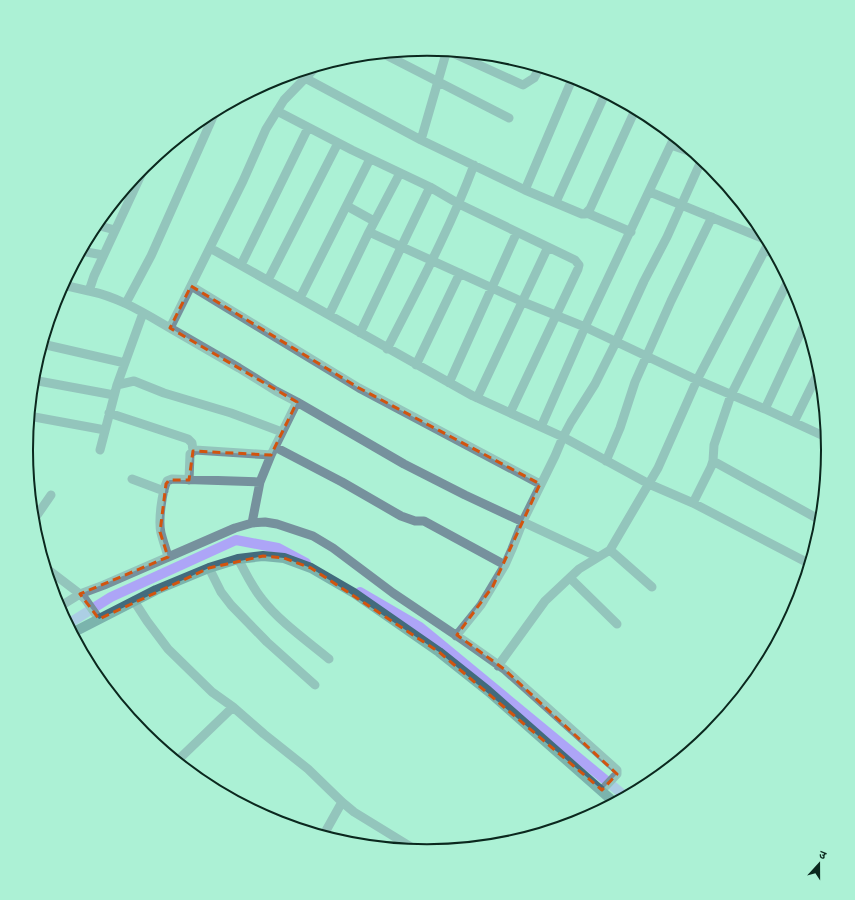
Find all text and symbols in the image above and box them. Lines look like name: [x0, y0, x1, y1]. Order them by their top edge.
north arrow: [799, 844, 839, 884]
text: उ: [817, 846, 829, 863]

